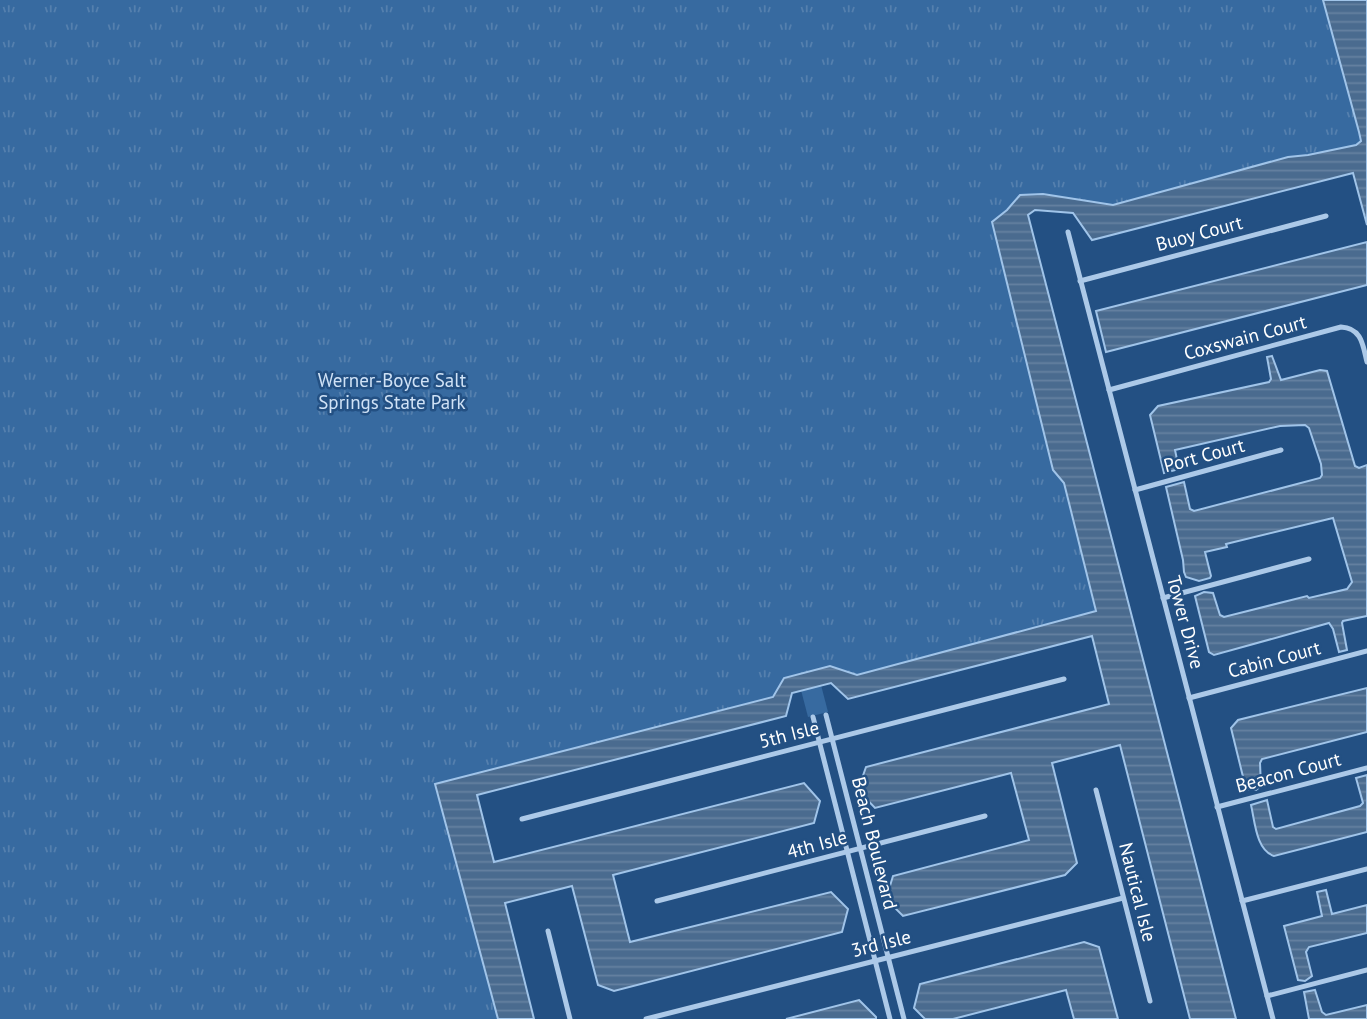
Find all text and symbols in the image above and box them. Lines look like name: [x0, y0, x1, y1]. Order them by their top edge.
street label: Buoy Court: [1153, 210, 1245, 256]
street label: Coxswain Court: [1181, 309, 1309, 365]
park label: Werner-Boyce Salt Springs State Park: [318, 368, 467, 414]
street label: Port Court: [1161, 433, 1248, 477]
street label: Tower Drive: [1162, 573, 1210, 671]
street label: Cabin Court: [1225, 635, 1323, 683]
street label: 5th Isle: [757, 715, 821, 753]
street label: Beacon Court: [1233, 746, 1344, 798]
street label: Beach Boulevard: [847, 774, 903, 912]
street label: 4th Isle: [784, 825, 850, 863]
street label: Nautical Isle: [1114, 840, 1162, 944]
street label: 3rd Isle: [849, 924, 913, 962]

